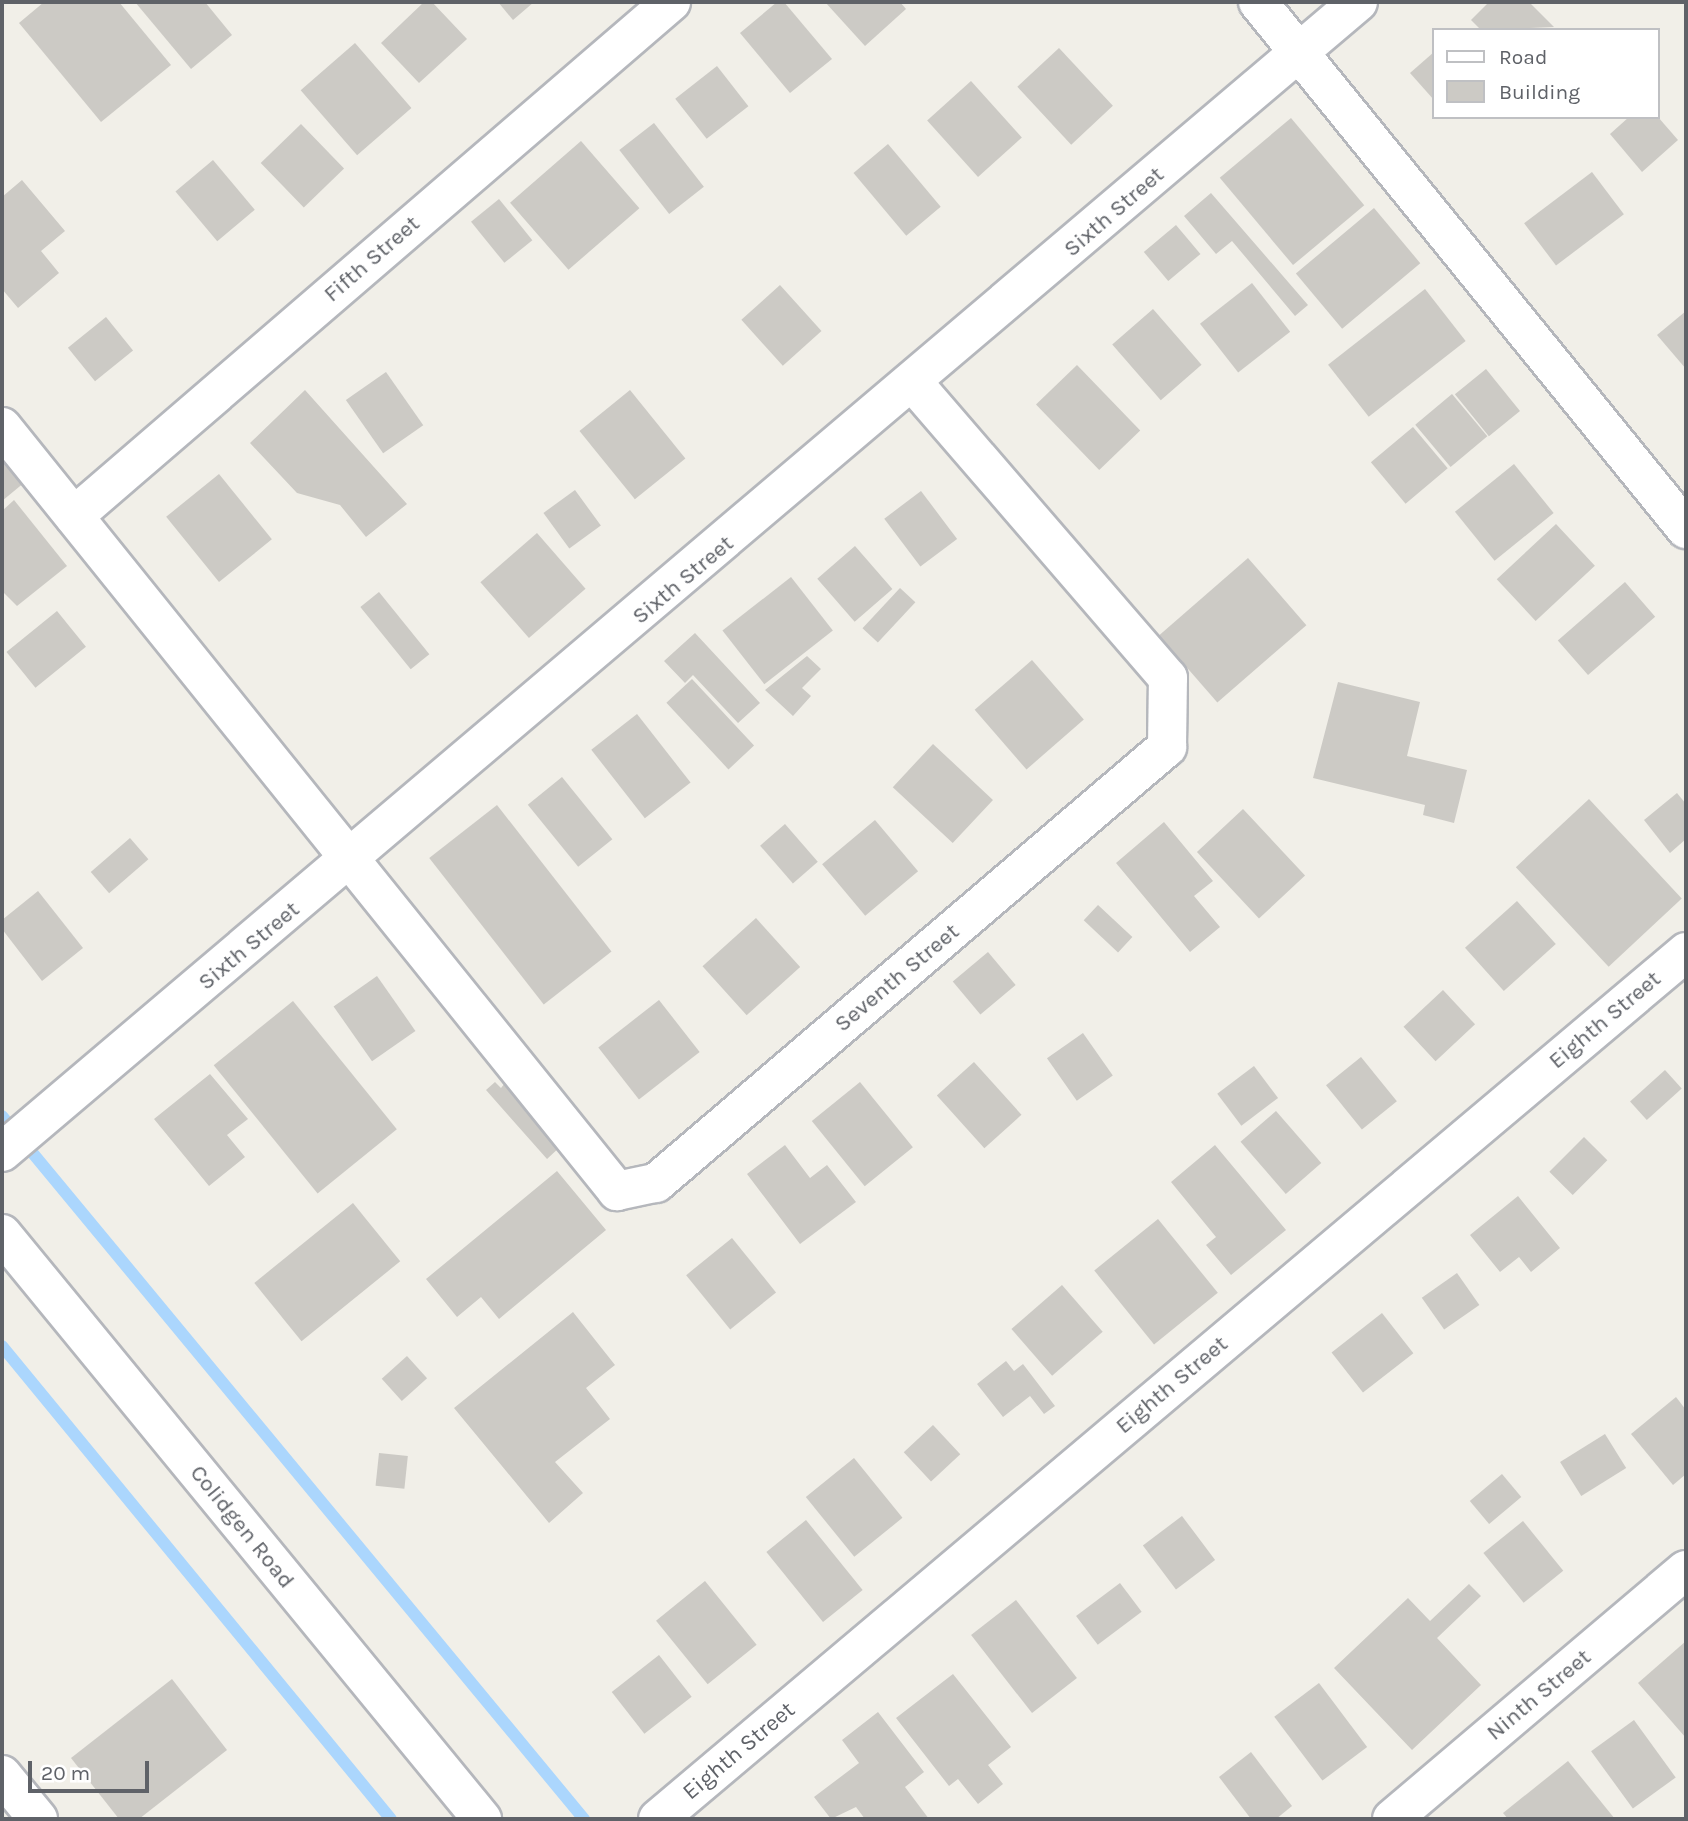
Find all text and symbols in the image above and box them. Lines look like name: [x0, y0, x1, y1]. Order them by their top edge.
legend: [1432, 28, 1660, 119]
text: Road: [1499, 45, 1547, 69]
text: Building: [1499, 80, 1580, 104]
street label: Sixth Street: [1058, 161, 1170, 263]
street label: Fifth Street: [318, 210, 426, 308]
street label: Sixth Street: [627, 530, 739, 630]
street label: Sixth Street: [193, 896, 305, 996]
street label: Seventh Street: [829, 918, 965, 1038]
street label: Eighth Street: [1543, 965, 1667, 1075]
street label: Eighth Street: [1110, 1330, 1234, 1440]
street label: Colidgen Road: [184, 1460, 300, 1594]
street label: Ninth Street: [1481, 1643, 1597, 1747]
street label: Eighth Street: [677, 1696, 801, 1806]
scale bar: [32, 1748, 152, 1792]
text: 20 m: [41, 1761, 90, 1785]

